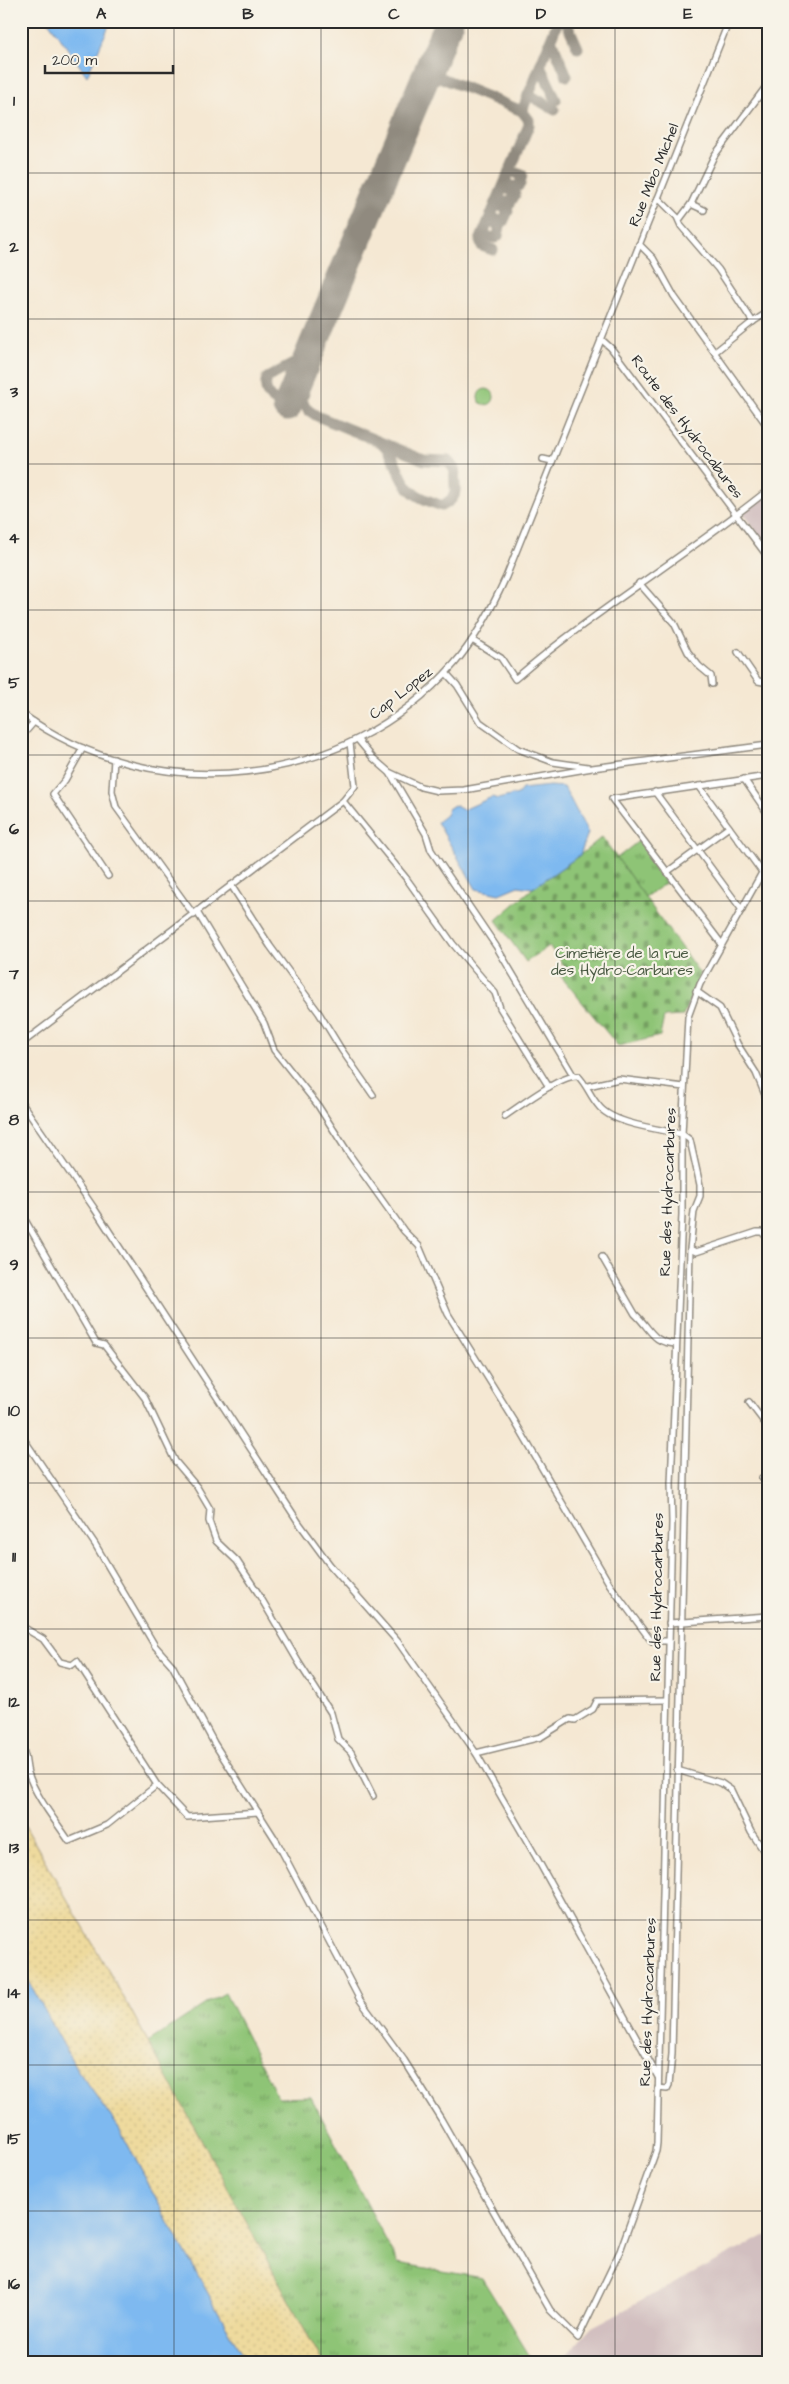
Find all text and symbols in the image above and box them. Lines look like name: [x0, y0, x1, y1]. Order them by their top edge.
text: A: [96, 3, 107, 25]
text: B: [242, 3, 254, 25]
text: C: [388, 3, 400, 25]
text: D: [536, 3, 547, 25]
text: E: [683, 3, 693, 25]
scale bar: [45, 42, 172, 74]
text: 200 m: [52, 50, 98, 71]
text: 1: [13, 90, 16, 112]
street label: Rue Mbo Michel: [624, 120, 684, 230]
text: 2: [8, 236, 19, 258]
street label: Route des Hydrocabures: [625, 351, 748, 504]
text: 3: [9, 381, 19, 403]
text: 4: [9, 527, 20, 549]
street label: Cap Lopez: [365, 661, 438, 724]
text: 5: [8, 672, 20, 694]
text: 6: [9, 818, 19, 840]
park label: Cimetière de la rue des Hydro-Carbures: [551, 943, 694, 982]
text: 7: [8, 963, 19, 985]
street label: Rue des Hydrocarbures: [655, 1107, 682, 1277]
text: 8: [9, 1109, 20, 1131]
text: 9: [9, 1254, 19, 1276]
text: 10: [8, 1400, 20, 1422]
street label: Rue des Hydrocarbures: [645, 1512, 670, 1682]
text: 11: [12, 1546, 17, 1568]
text: 12: [8, 1691, 20, 1713]
text: 13: [9, 1837, 20, 1859]
street label: Rue des Hydrocarbures: [635, 1917, 662, 2087]
text: 14: [8, 1982, 21, 2004]
text: 15: [7, 2128, 21, 2150]
text: 16: [8, 2273, 20, 2295]

